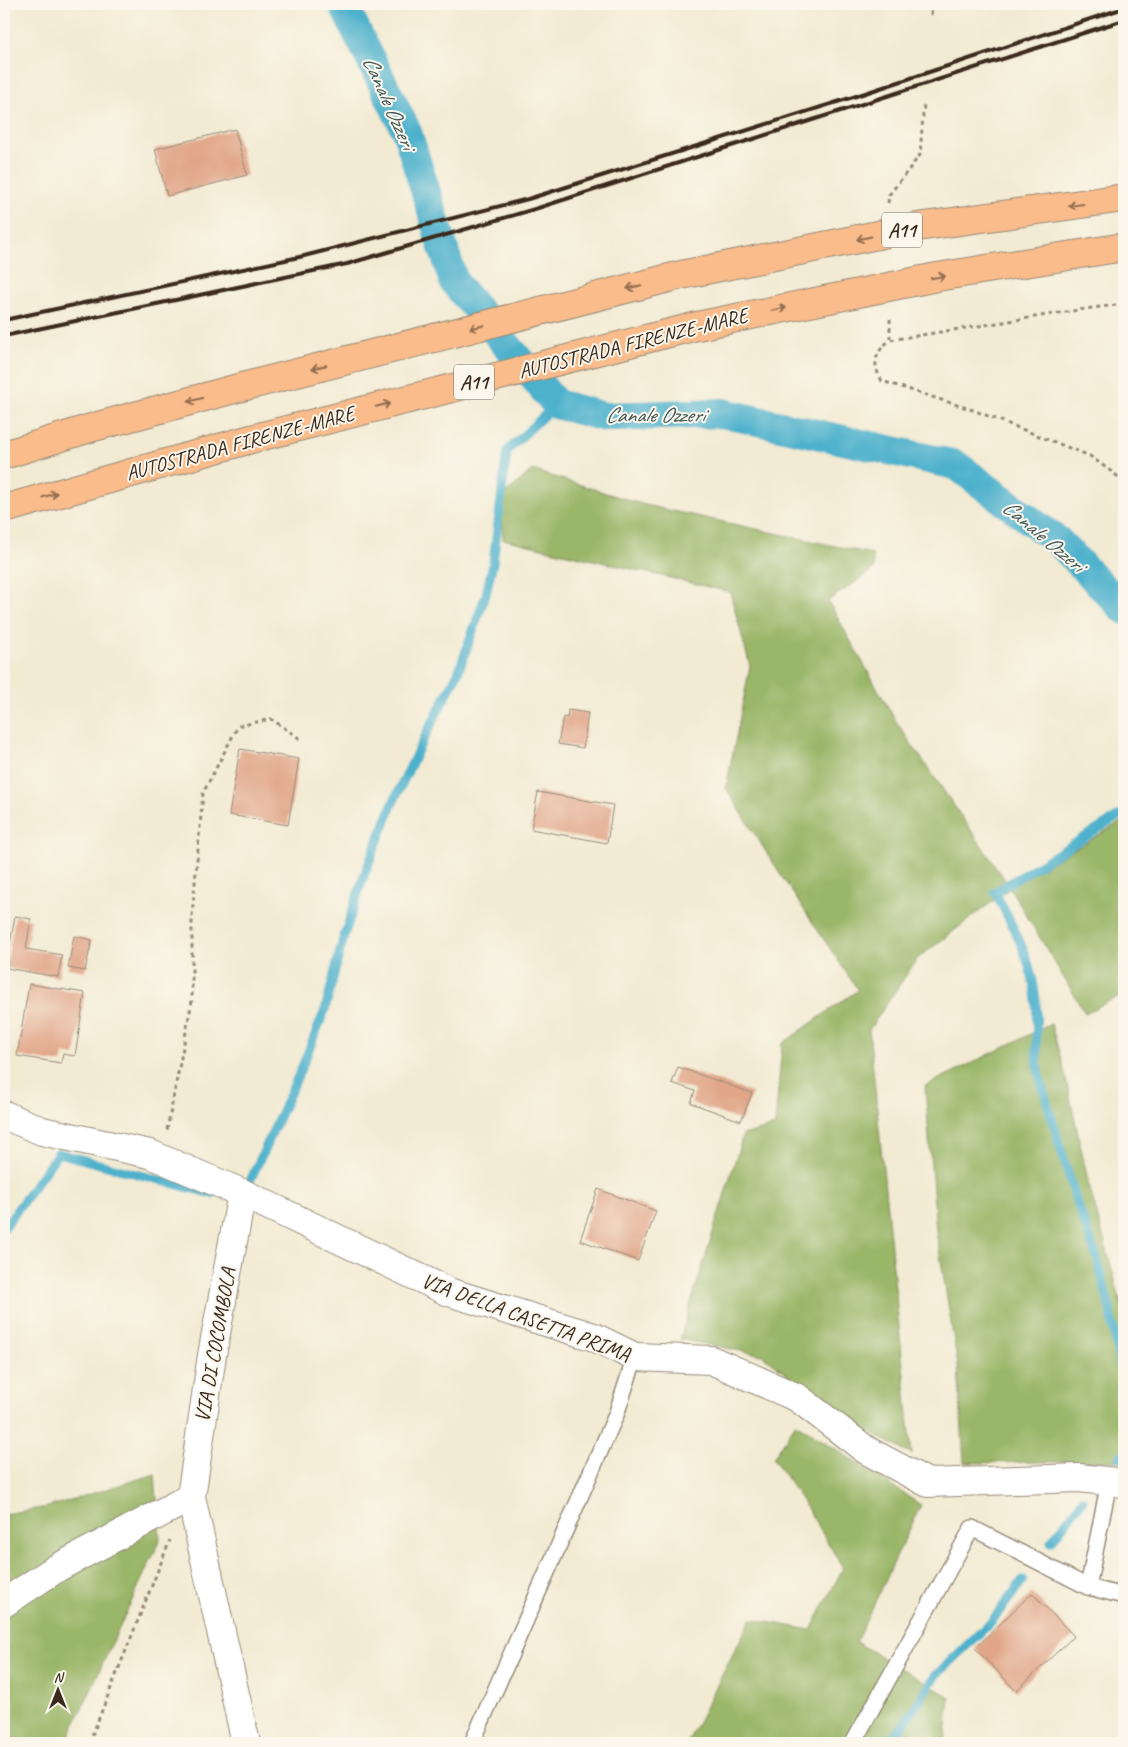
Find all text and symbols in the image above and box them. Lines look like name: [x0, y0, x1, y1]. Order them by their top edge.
water label: Canale Ozzeri: [356, 52, 424, 158]
one-way arrow: [1068, 200, 1084, 210]
road number: A11: [882, 212, 922, 248]
one-way arrow: [856, 234, 872, 243]
one-way arrow: [930, 271, 946, 281]
one-way arrow: [627, 283, 643, 292]
street label: AUTOSTRADA FIRENZE-MARE: [516, 301, 753, 384]
one-way arrow: [771, 304, 787, 313]
one-way arrow: [469, 323, 485, 332]
one-way arrow: [312, 363, 328, 373]
road number: A11: [454, 364, 494, 400]
one-way arrow: [188, 396, 204, 405]
street label: AUTOSTRADA FIRENZE-MARE: [123, 399, 360, 486]
one-way arrow: [374, 400, 390, 409]
water label: Canale Ozzeri: [606, 401, 709, 429]
one-way arrow: [42, 490, 58, 500]
water label: Canale Ozzeri: [996, 493, 1094, 581]
street label: VIA DI COCOMBOLA: [189, 1265, 242, 1424]
street label: VIA DELLA CASETTA PRIMA: [418, 1267, 634, 1367]
north arrow: [32, 1664, 82, 1714]
text: N: [54, 1669, 65, 1686]

